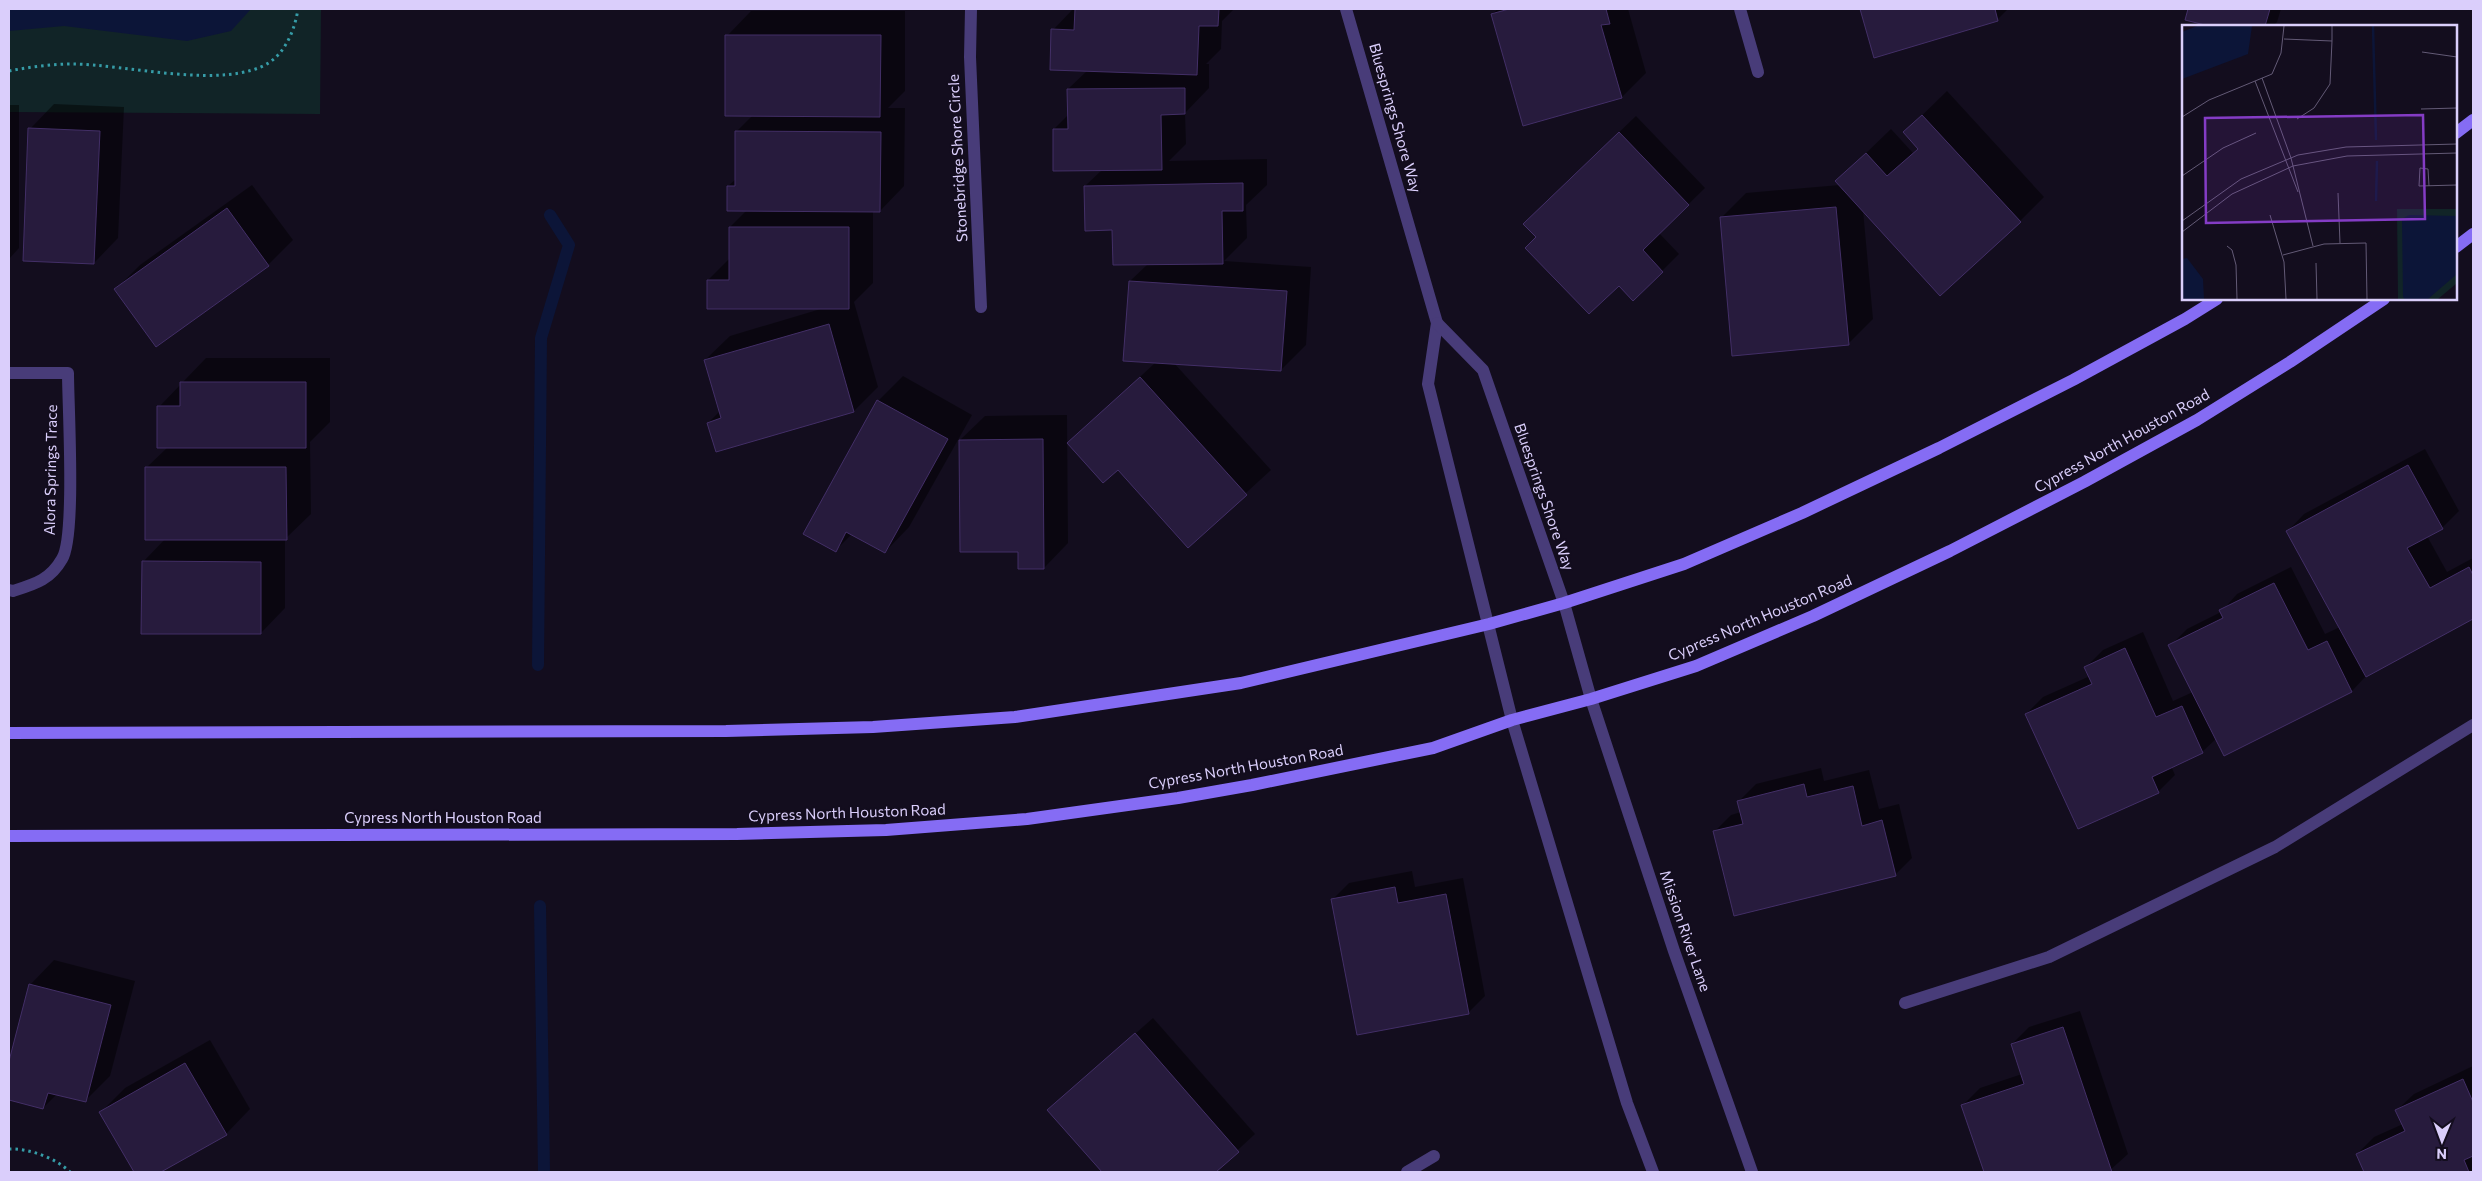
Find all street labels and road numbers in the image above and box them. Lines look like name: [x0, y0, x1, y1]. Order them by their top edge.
street label: Bluesprings Shore Way: [1366, 41, 1426, 195]
street label: Stonebridge Shore Circle: [944, 74, 970, 243]
street label: Cypress North Houston Road: [2031, 384, 2212, 496]
street label: Alora Springs Trace: [40, 404, 60, 536]
street label: Bluesprings Shore Way: [1511, 421, 1579, 573]
street label: Cypress North Houston Road: [1665, 570, 1854, 664]
street label: Cypress North Houston Road: [1147, 740, 1345, 792]
street label: Cypress North Houston Road: [748, 800, 946, 824]
street label: Cypress North Houston Road: [344, 808, 542, 826]
street label: Mission River Lane: [1657, 868, 1715, 994]

